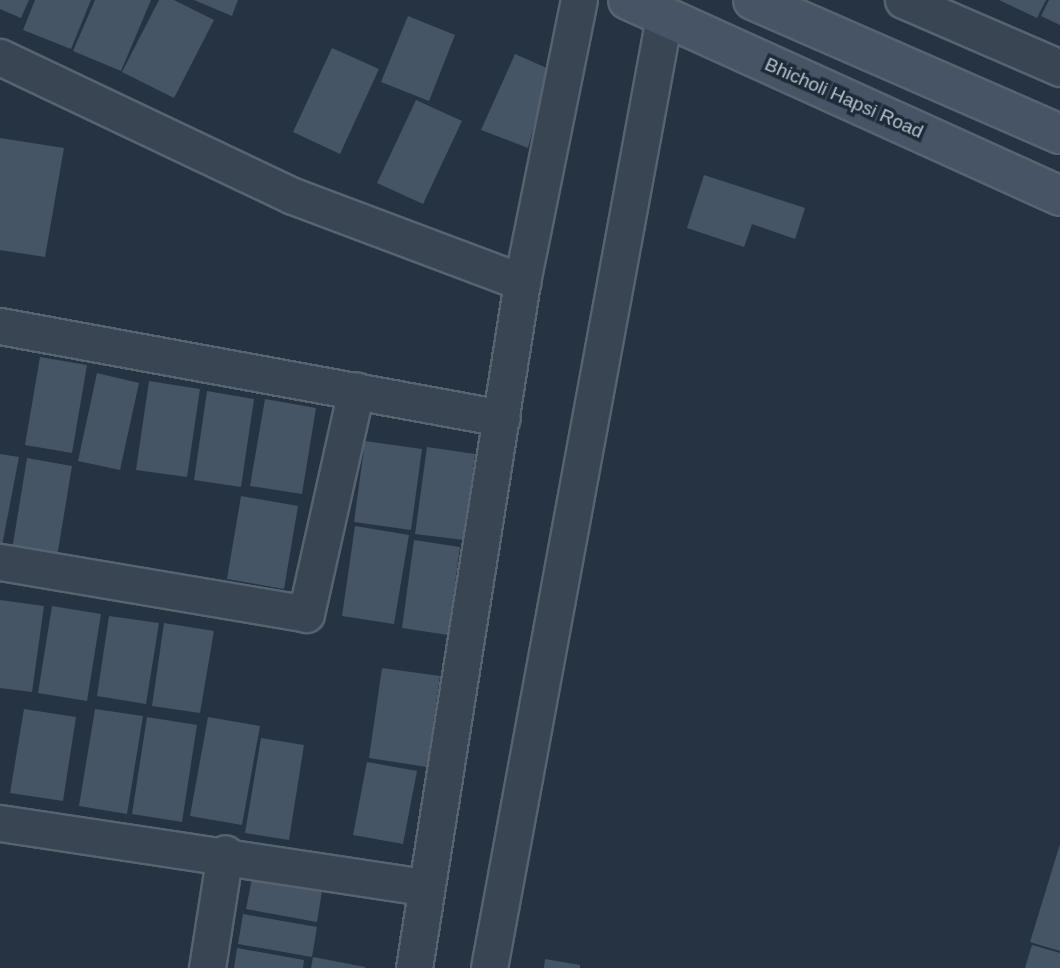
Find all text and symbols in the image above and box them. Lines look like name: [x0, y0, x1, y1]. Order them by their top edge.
street label: Bhicholi Hapsi Road: [761, 53, 927, 143]

